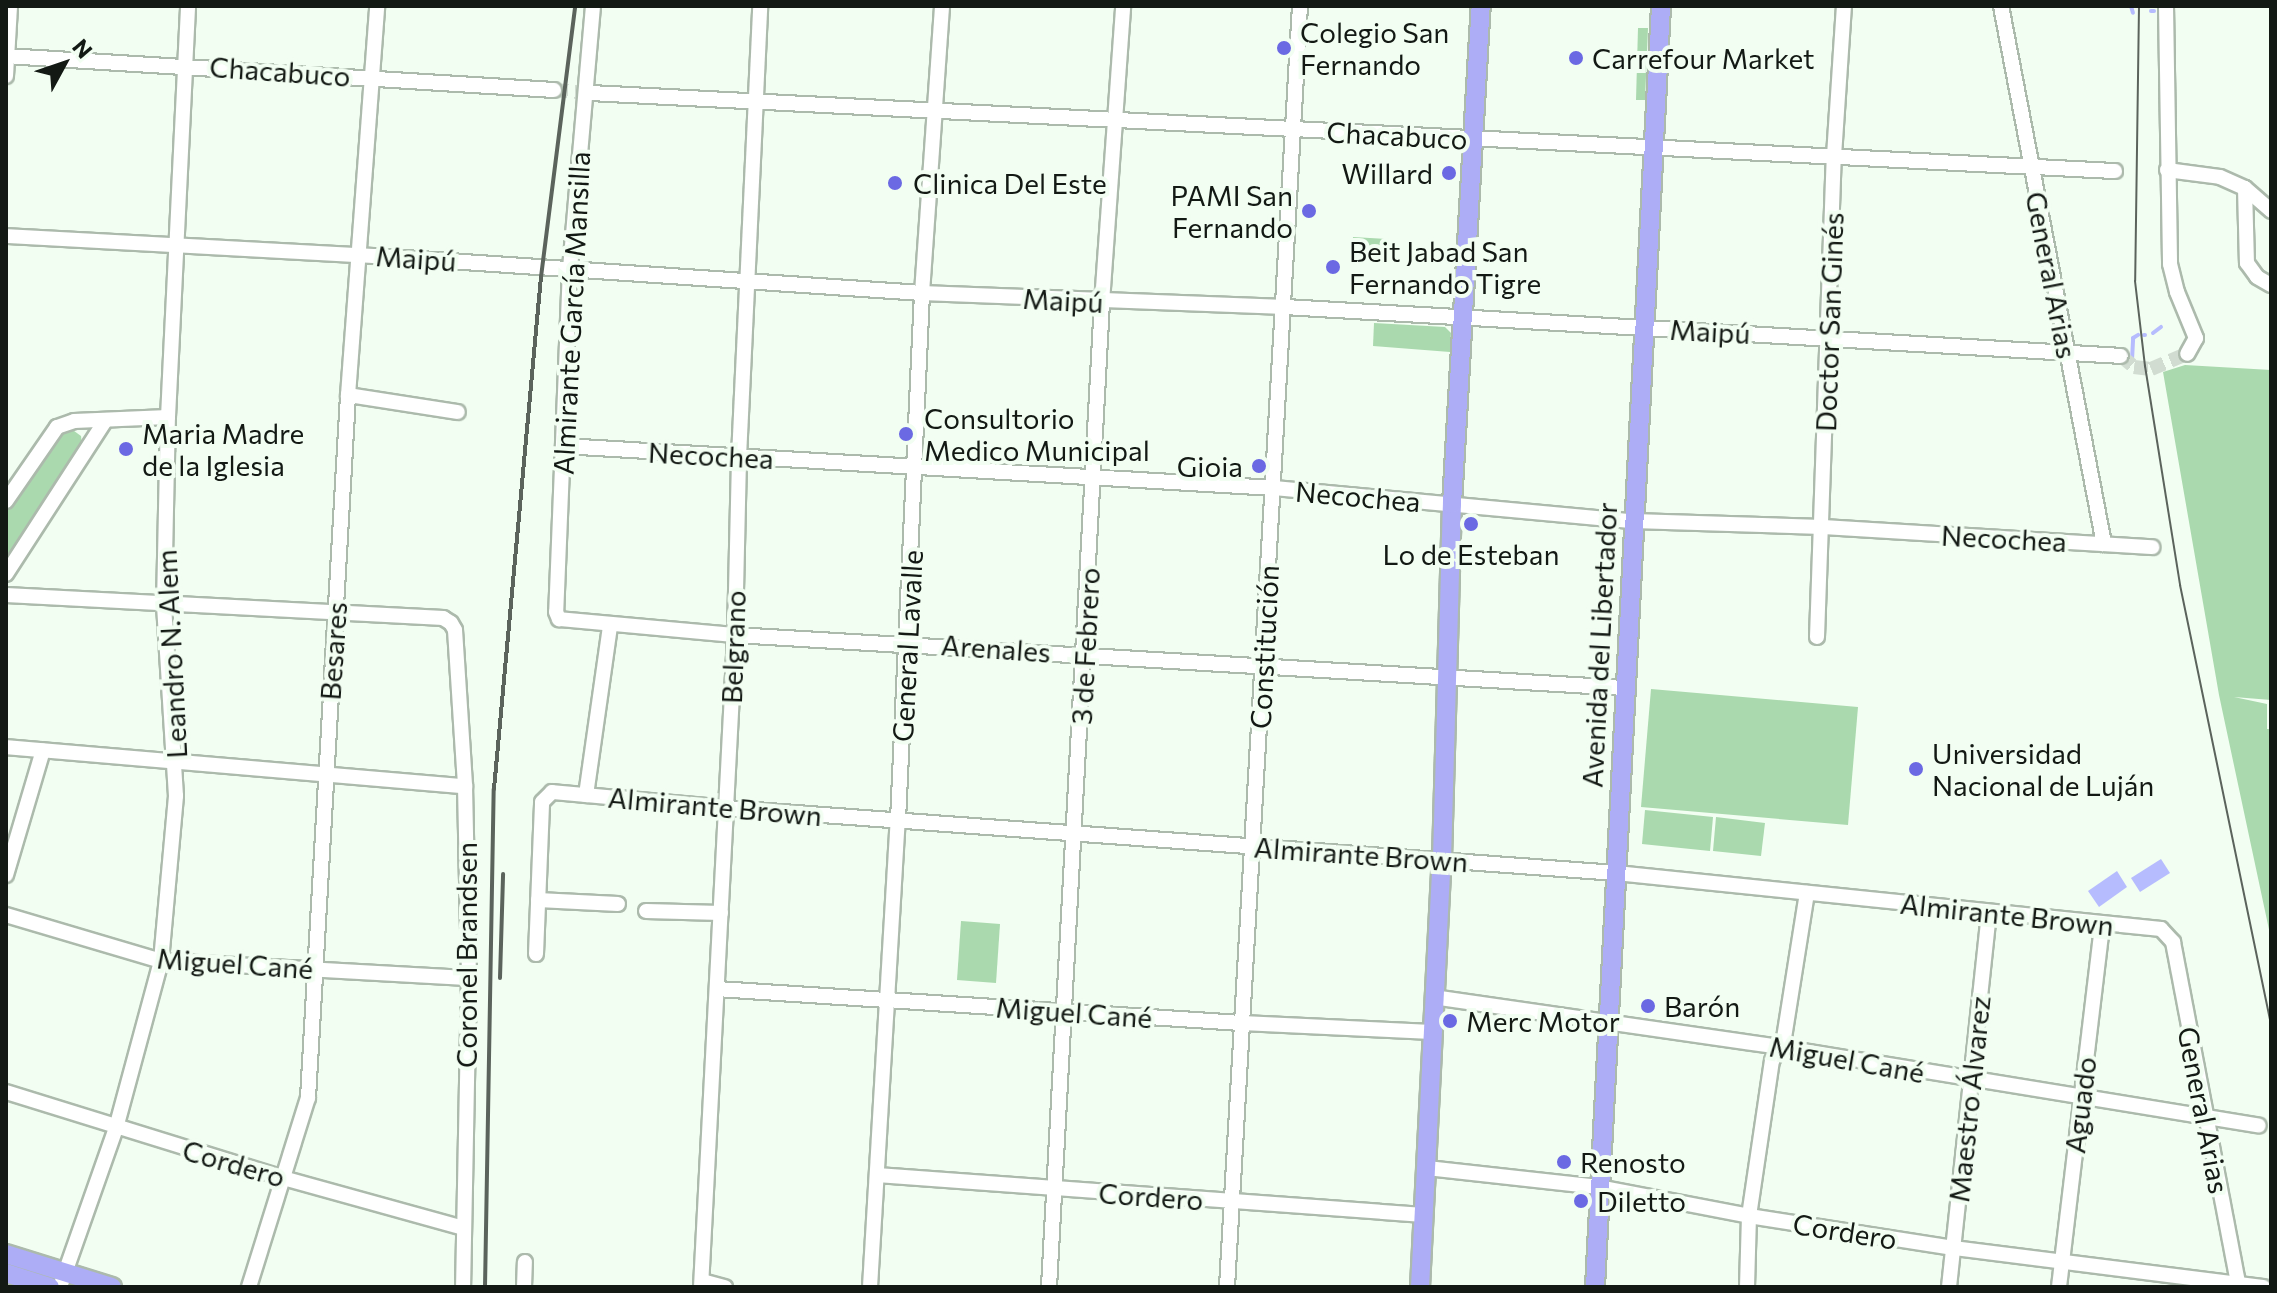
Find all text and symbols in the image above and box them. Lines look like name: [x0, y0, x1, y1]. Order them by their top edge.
place label: Colegio San Fernando: [1300, 15, 1449, 81]
north arrow: [24, 24, 104, 104]
text: N: [67, 33, 98, 63]
marker: Colegio San Fernando: [1275, 39, 1293, 57]
place label: Carrefour Market: [1592, 41, 1815, 75]
street label: Chacabuco: [208, 49, 352, 93]
marker: Carrefour Market: [1567, 49, 1585, 67]
street label: Chacabuco: [1326, 115, 1468, 155]
street label: Almirante García Mansilla: [546, 150, 596, 476]
place label: Willard: [1342, 156, 1433, 190]
marker: Willard: [1440, 164, 1458, 182]
place label: Clinica Del Este: [913, 166, 1107, 200]
marker: Clinica Del Este: [884, 172, 906, 194]
place label: PAMI San Fernando: [1170, 178, 1293, 244]
street label: General Arias: [2019, 189, 2085, 361]
marker: PAMI San Fernando: [1300, 202, 1318, 220]
street label: Doctor San Ginés: [1808, 212, 1850, 432]
place label: Beit Jabad San Fernando Tigre: [1349, 234, 1541, 300]
street label: Maipú: [375, 238, 457, 278]
marker: Beit Jabad San Fernando Tigre: [1324, 258, 1342, 276]
street label: Maipú: [1022, 281, 1104, 319]
street label: Maipú: [1669, 312, 1751, 350]
place label: Consultorio Medico Municipal: [924, 401, 1150, 467]
place label: Maria Madre de la Iglesia: [142, 416, 304, 482]
marker: Consultorio Medico Municipal: [895, 423, 917, 445]
street label: Necochea: [647, 435, 775, 475]
marker: Maria Madre de la Iglesia: [117, 440, 135, 458]
place label: Gioia: [1177, 449, 1243, 483]
marker: Gioia: [1250, 457, 1268, 475]
street label: Necochea: [1294, 474, 1422, 518]
street label: Avenida del Libertador: [1575, 501, 1623, 789]
marker: Lo de Esteban: [1462, 515, 1480, 533]
street label: Necochea: [1940, 518, 2068, 558]
place label: Lo de Esteban: [1383, 537, 1559, 571]
street label: Leandro N. Alem: [149, 549, 193, 759]
street label: General Lavalle: [885, 549, 929, 743]
street label: Constitución: [1243, 564, 1285, 730]
street label: 3 de Febrero: [1064, 567, 1106, 725]
street label: Belgrano: [714, 590, 752, 704]
street label: Besares: [313, 601, 353, 701]
street label: Arenales: [940, 627, 1052, 669]
place label: Universidad Nacional de Luján: [1932, 736, 2154, 802]
marker: Universidad Nacional de Luján: [1907, 760, 1925, 778]
street label: Almirante Brown: [607, 780, 823, 832]
street label: Almirante Brown: [1253, 830, 1469, 878]
street label: Coronel Brandsen: [449, 842, 483, 1068]
street label: Almirante Brown: [1899, 886, 2115, 942]
street label: Miguel Cané: [156, 941, 314, 985]
place label: Barón: [1664, 989, 1740, 1023]
street label: Miguel Cané: [995, 990, 1153, 1034]
street label: Maestro Álvarez: [1941, 994, 1997, 1204]
marker: Barón: [1639, 997, 1657, 1015]
place label: Merc Motor: [1466, 1004, 1620, 1038]
marker: Merc Motor: [1441, 1012, 1459, 1030]
street label: General Arias: [2171, 1024, 2237, 1196]
street label: Miguel Cané: [1767, 1029, 1927, 1089]
street label: Aguado: [2057, 1055, 2103, 1155]
street label: Cordero: [179, 1132, 289, 1194]
place label: Renosto: [1580, 1145, 1686, 1179]
marker: Renosto: [1555, 1153, 1573, 1171]
street label: Cordero: [1097, 1176, 1205, 1216]
place label: Diletto: [1597, 1184, 1686, 1218]
marker: Diletto: [1572, 1192, 1590, 1210]
street label: Cordero: [1791, 1206, 1899, 1256]

